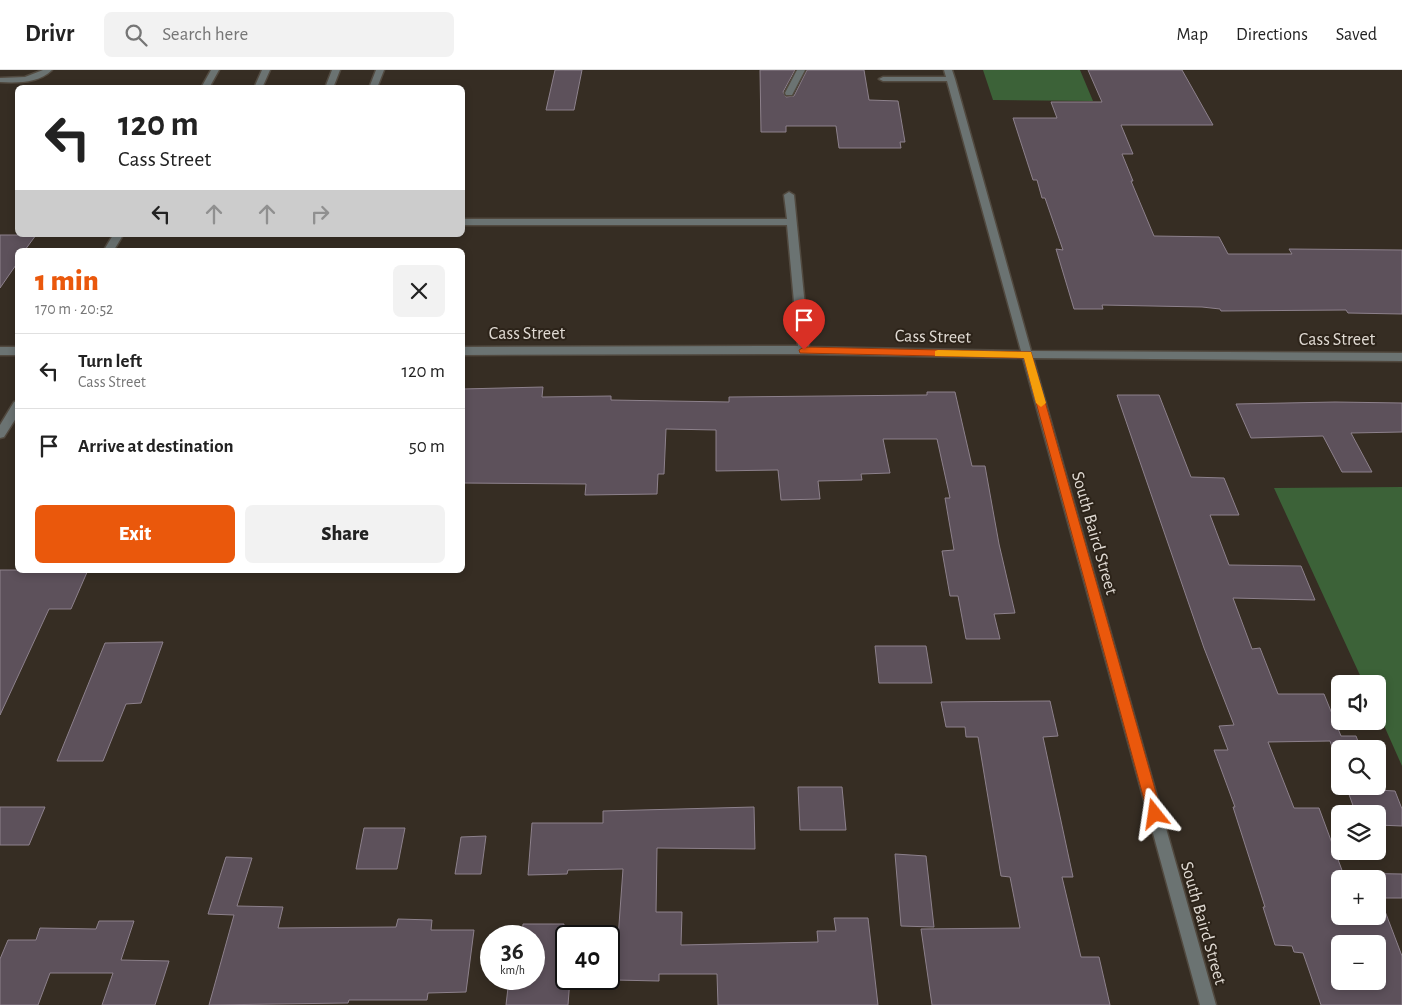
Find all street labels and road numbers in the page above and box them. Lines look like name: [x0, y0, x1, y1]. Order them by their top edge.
street label: Cass Street: [489, 325, 565, 343]
street label: Cass Street: [895, 327, 972, 347]
street label: Cass Street: [1299, 331, 1375, 349]
street label: South Baird Street: [1068, 470, 1120, 597]
street label: South Baird Street: [1177, 860, 1229, 987]

